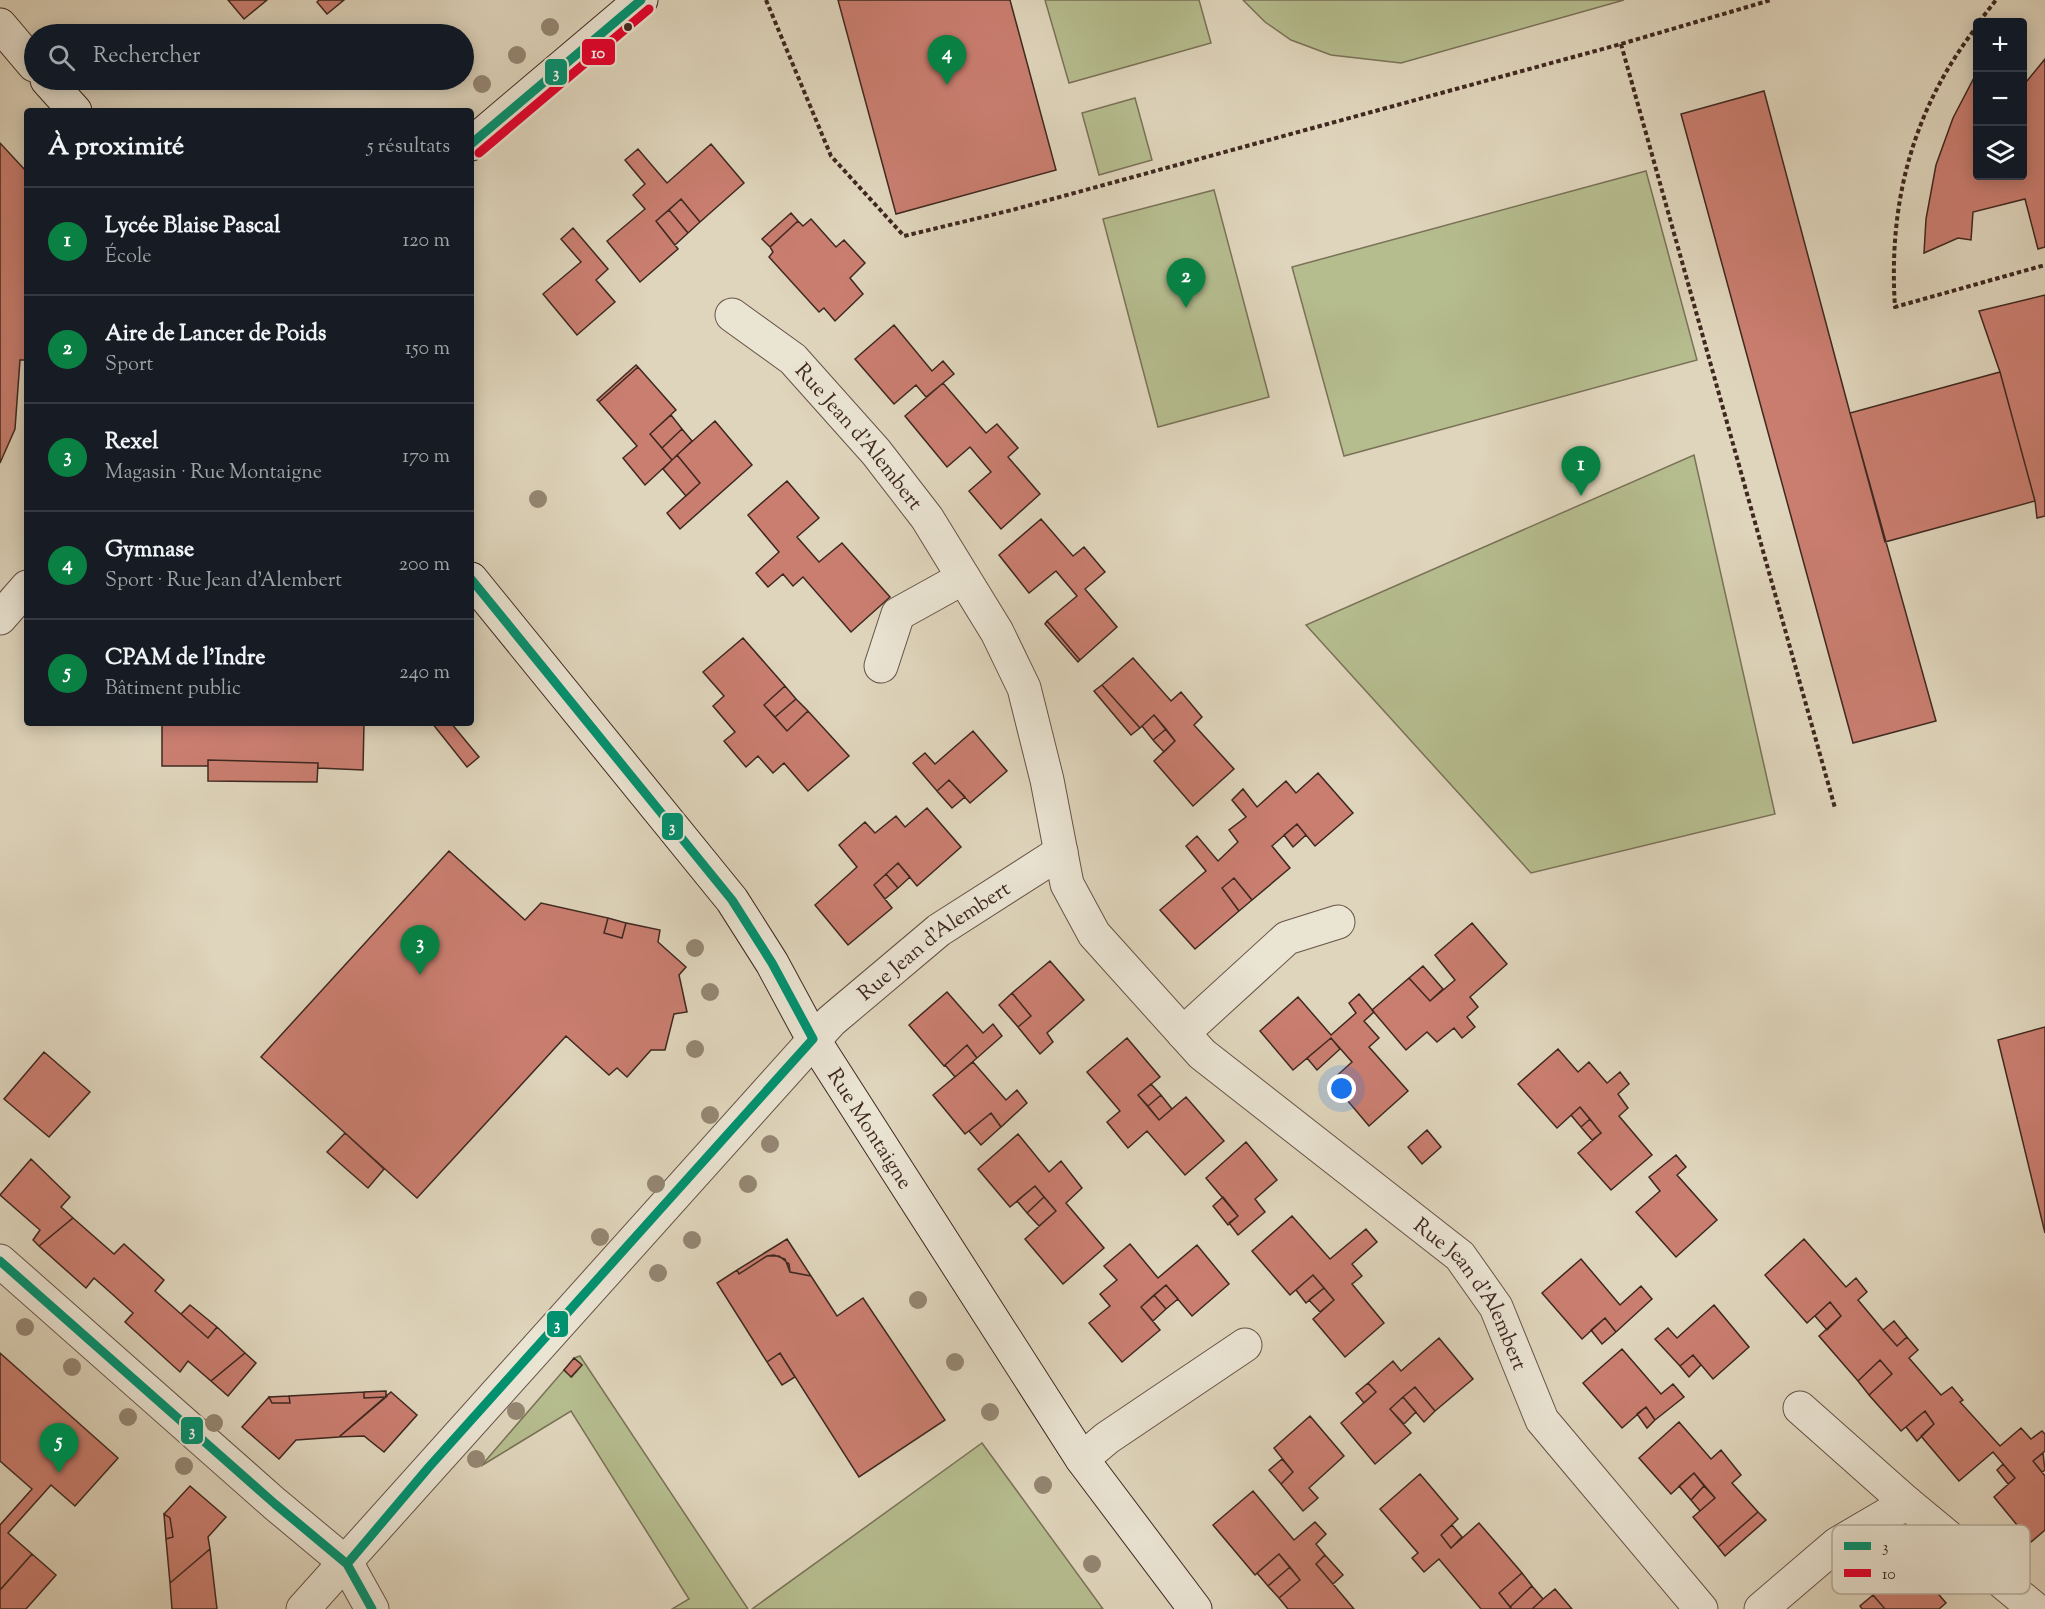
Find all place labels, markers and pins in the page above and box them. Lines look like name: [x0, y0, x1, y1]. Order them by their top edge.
unlabelled marker: [622, 21, 634, 33]
pin: 4: [928, 36, 966, 85]
pin: 2: [1166, 258, 1206, 308]
pin: 1: [1562, 446, 1600, 496]
pin: 3: [400, 926, 440, 975]
pin: 5: [40, 1424, 78, 1473]

